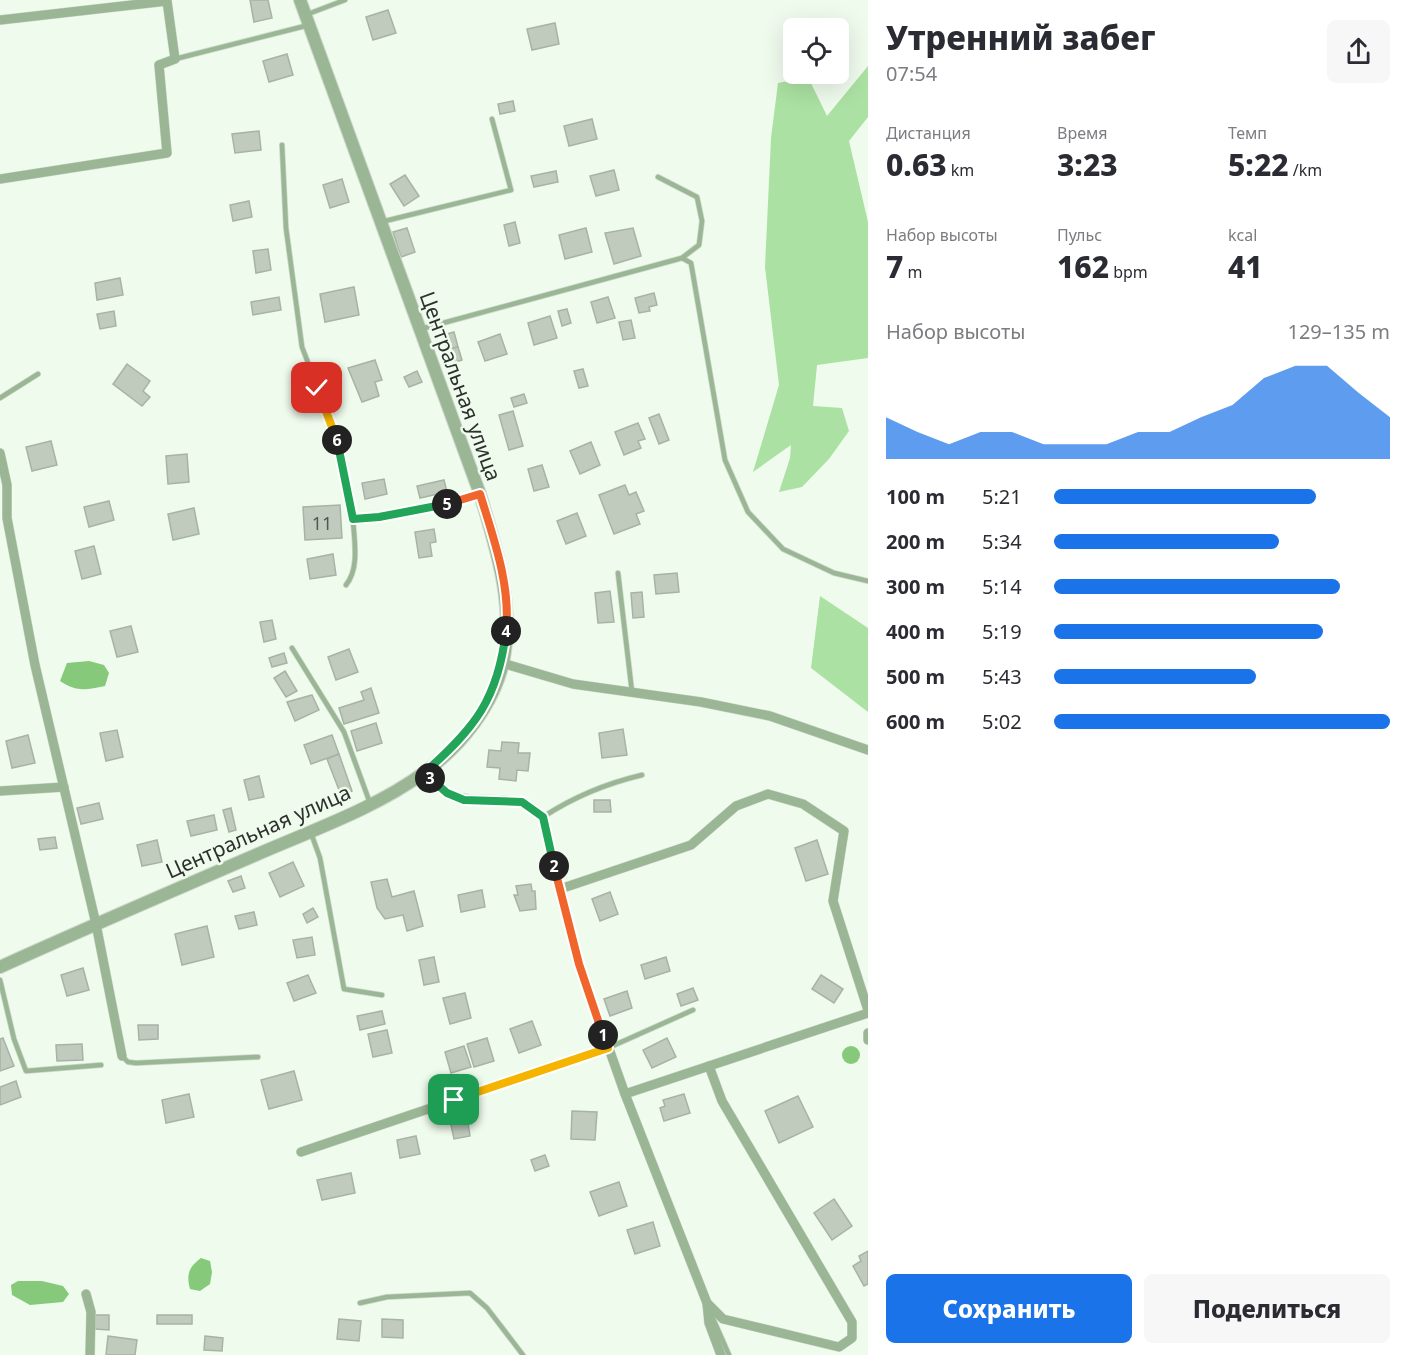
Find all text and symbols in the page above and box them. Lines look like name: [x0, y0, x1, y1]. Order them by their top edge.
text: Утренний забег: [886, 15, 1155, 60]
map controls: [783, 18, 849, 84]
button: locate: [783, 18, 849, 84]
button: share: [1327, 20, 1390, 83]
text: 07:54: [886, 60, 937, 87]
text: Дистанция: [886, 122, 971, 144]
text: Время: [1057, 122, 1107, 144]
text: Темп: [1228, 122, 1267, 144]
text: 0.63: [886, 144, 947, 185]
text: 3:23: [1057, 144, 1118, 185]
text: 5:22: [1228, 144, 1289, 185]
text: km: [947, 159, 974, 181]
text: /km: [1289, 159, 1322, 181]
text: Набор высоты: [886, 224, 998, 246]
text: Пульс: [1057, 224, 1102, 246]
text: kcal: [1228, 224, 1257, 246]
text: 7: [886, 246, 903, 287]
text: 162: [1057, 246, 1109, 287]
text: 41: [1228, 246, 1263, 287]
text: m: [903, 261, 922, 283]
text: bpm: [1109, 261, 1148, 283]
street label: Центральная улица: [414, 287, 508, 485]
text: Набор высоты: [886, 318, 1025, 345]
text: 129–135 m: [1287, 318, 1390, 345]
pin: [291, 362, 342, 413]
icon: check: [300, 371, 333, 404]
pin: 6: [322, 425, 352, 455]
text: 6: [332, 429, 342, 451]
text: 100 m: [886, 483, 945, 510]
text: 5:21: [982, 483, 1022, 510]
pin: 5: [432, 489, 462, 519]
text: 5: [442, 493, 452, 515]
house number: 11: [312, 511, 332, 535]
text: 200 m: [886, 528, 945, 555]
text: 5:34: [982, 528, 1022, 555]
text: 300 m: [886, 573, 945, 600]
text: 5:14: [982, 573, 1022, 600]
pin: 4: [491, 616, 521, 646]
text: 400 m: [886, 618, 945, 645]
text: 5:19: [982, 618, 1022, 645]
text: 4: [501, 620, 511, 642]
text: 500 m: [886, 663, 945, 690]
text: 5:43: [982, 663, 1022, 690]
text: 600 m: [886, 708, 945, 735]
text: 5:02: [982, 708, 1022, 735]
pin: 3: [415, 763, 445, 793]
text: 3: [425, 767, 435, 789]
street label: Центральная улица: [161, 778, 355, 884]
pin: 2: [539, 851, 569, 881]
text: 2: [549, 855, 559, 877]
pin: 1: [588, 1020, 618, 1050]
text: 1: [598, 1024, 608, 1046]
pin: [428, 1074, 479, 1125]
icon: arrive: [437, 1083, 470, 1116]
button: Сохранить: [886, 1274, 1132, 1343]
button: Поделиться: [1144, 1274, 1390, 1343]

